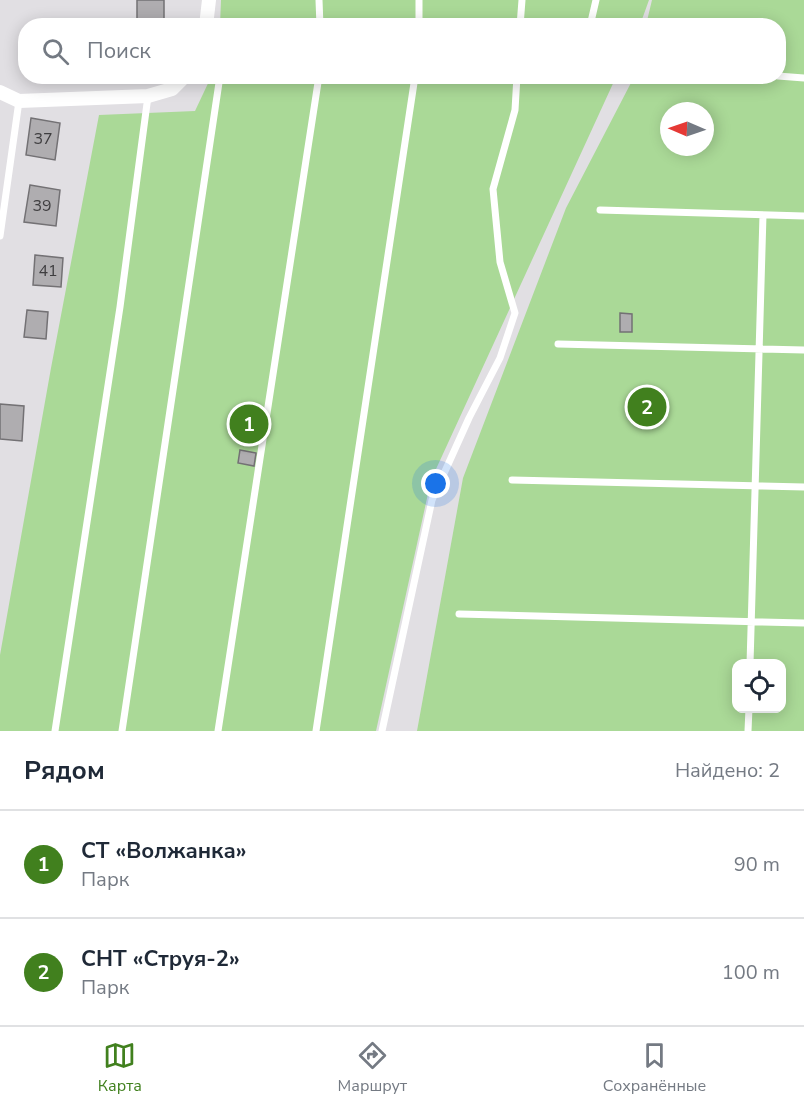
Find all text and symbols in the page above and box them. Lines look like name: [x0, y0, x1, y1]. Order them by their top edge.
search box: [18, 18, 786, 84]
icon: search: [39, 35, 72, 68]
text: Поиск: [87, 36, 151, 66]
north arrow: [660, 102, 714, 156]
house number: 37: [33, 128, 53, 150]
house number: 39: [32, 195, 52, 217]
house number: 41: [38, 260, 58, 282]
pin: 2: [628, 384, 666, 430]
pin: 1: [230, 402, 268, 446]
your location: [421, 469, 450, 498]
map controls: [732, 659, 786, 713]
button: locate: [732, 659, 786, 713]
text: Рядом: [24, 753, 105, 788]
text: Найдено: 2: [675, 757, 780, 784]
text: СТ «Волжанка»: [81, 836, 247, 866]
text: 1: [38, 851, 50, 878]
text: 90 m: [734, 851, 780, 878]
text: Парк: [81, 866, 129, 893]
text: СНТ «Струя-2»: [81, 944, 240, 974]
text: 2: [38, 959, 50, 986]
text: 100 m: [722, 959, 780, 986]
text: Парк: [81, 974, 129, 1001]
tab: Карта: [98, 1039, 142, 1097]
tab: Маршрут: [338, 1039, 407, 1097]
tab: Сохранённые: [603, 1039, 706, 1097]

